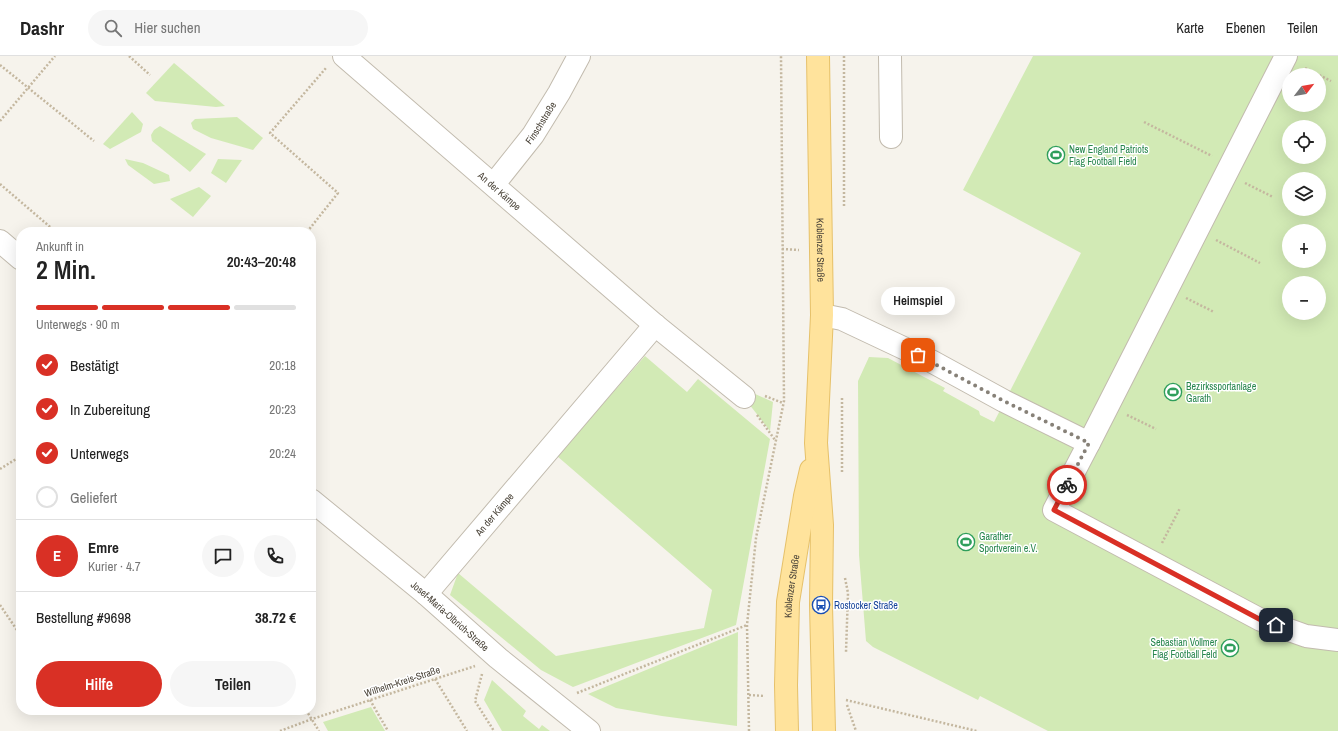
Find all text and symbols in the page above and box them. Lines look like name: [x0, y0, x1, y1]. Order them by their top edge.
search box: [88, 10, 368, 46]
text: Dashr: [20, 15, 64, 41]
icon: search: [102, 17, 124, 39]
text: Hier suchen: [134, 17, 200, 38]
text: Karte: [1176, 19, 1204, 37]
text: Ebenen: [1226, 19, 1265, 37]
text: Teilen: [1287, 19, 1318, 37]
north arrow: [1282, 68, 1326, 112]
map controls: [1282, 68, 1326, 320]
street label: Finschstraße: [522, 99, 559, 147]
button: locate: [1282, 120, 1326, 164]
place label: New England Patriots Flag Football Field: [1069, 143, 1148, 168]
sports icon: New England Patriots Flag Football Field: [1046, 145, 1066, 165]
street label: An der Kämpe: [475, 168, 524, 214]
button: layers: [1282, 172, 1326, 216]
street label: Koblenzer Straße: [814, 218, 827, 282]
button: +: [1282, 224, 1326, 268]
text: Ankunft in: [36, 238, 84, 255]
text: 20:43–20:48: [227, 251, 296, 272]
text: 2 Min.: [36, 252, 96, 287]
button: −: [1282, 276, 1326, 320]
callout: Heimspiel: [881, 287, 955, 315]
text: Heimspiel: [893, 292, 943, 309]
text: Unterwegs · 90 m: [36, 316, 120, 333]
pin: [901, 338, 935, 372]
icon: bag: [907, 344, 929, 366]
icon: check: [36, 354, 58, 376]
text: Bestätigt: [70, 355, 119, 376]
text: 20:18: [269, 357, 296, 374]
place label: Bezirkssportanlage Garath: [1186, 380, 1257, 405]
sports icon: Bezirkssportanlage Garath: [1163, 382, 1183, 402]
icon: check: [36, 398, 58, 420]
text: In Zubereitung: [70, 399, 150, 420]
text: 20:23: [269, 401, 296, 418]
icon: check: [36, 442, 58, 464]
text: Unterwegs: [70, 443, 129, 464]
text: 20:24: [269, 445, 296, 462]
courier: [1047, 465, 1087, 505]
icon: bike: [1056, 474, 1078, 496]
text: Geliefert: [70, 487, 117, 508]
street label: An der Kämpe: [472, 490, 517, 539]
place label: Garather Sportverein e.V.: [979, 530, 1038, 555]
sports icon: Garather Sportverein e.V.: [956, 532, 976, 552]
button: chat: [202, 535, 244, 577]
button: phone: [254, 535, 296, 577]
text: Emre: [88, 537, 119, 558]
text: E: [53, 545, 61, 566]
street label: Koblenzer Straße: [782, 553, 803, 618]
text: Kurier · 4.7: [88, 558, 141, 575]
street label: Josef-Maria-Olbrich-Straße: [408, 578, 492, 654]
bus stop icon: Rostocker Straße: [811, 595, 831, 615]
place label: Rostocker Straße: [834, 599, 898, 612]
text: Bestellung #9698: [36, 607, 131, 628]
text: 38.72 €: [255, 607, 296, 628]
pin: [1259, 608, 1293, 642]
icon: home: [1265, 614, 1287, 636]
place label: Sebastian Vollmer Flag Football Feld: [1150, 636, 1217, 661]
sports icon: Sebastian Vollmer Flag Football Feld: [1220, 638, 1240, 658]
button: Hilfe: [36, 661, 162, 707]
button: Teilen: [170, 661, 296, 707]
street label: Wilhelm-Kreis-Straße: [363, 663, 442, 700]

